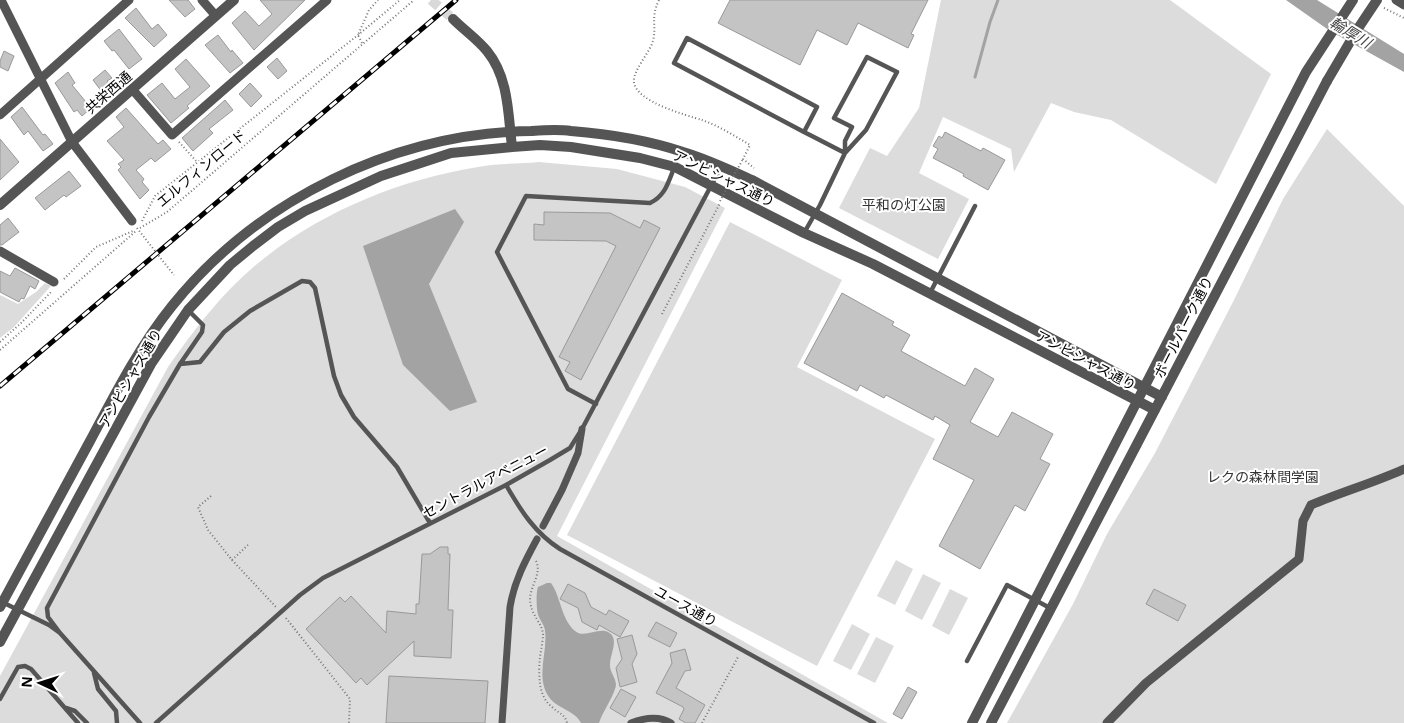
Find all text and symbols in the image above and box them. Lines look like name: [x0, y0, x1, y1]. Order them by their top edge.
water label: 輪厚川: [1327, 12, 1377, 53]
street label: 共栄西通: [81, 66, 135, 118]
street label: エルフィンロード: [152, 125, 250, 211]
street label: アンビシャス通り: [670, 145, 778, 211]
park label: 平和の灯公園: [862, 195, 946, 214]
street label: ボールパーク通り: [1149, 273, 1217, 381]
street label: アンビシャス通り: [94, 325, 166, 431]
street label: アンビシャス通り: [1032, 325, 1140, 395]
street label: セントラルアベニュー: [419, 440, 551, 522]
park label: レクの森林間学園: [1207, 467, 1319, 486]
street label: ユース通り: [651, 581, 721, 631]
north arrow: [15, 658, 65, 708]
text: N: [17, 676, 36, 688]

